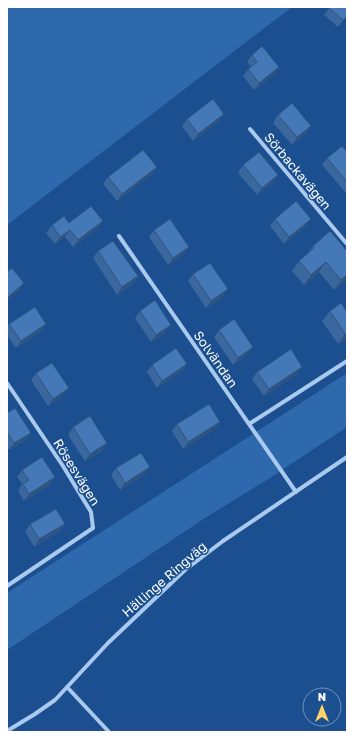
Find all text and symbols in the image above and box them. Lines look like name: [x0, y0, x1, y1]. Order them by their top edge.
street label: Sörbackavägen: [261, 129, 335, 213]
street label: Solvändan: [191, 327, 241, 391]
street label: Rösesvägen: [50, 436, 104, 508]
street label: Hällinge Ringväg: [119, 538, 209, 620]
north arrow: [302, 687, 342, 727]
text: N: [318, 690, 326, 703]

